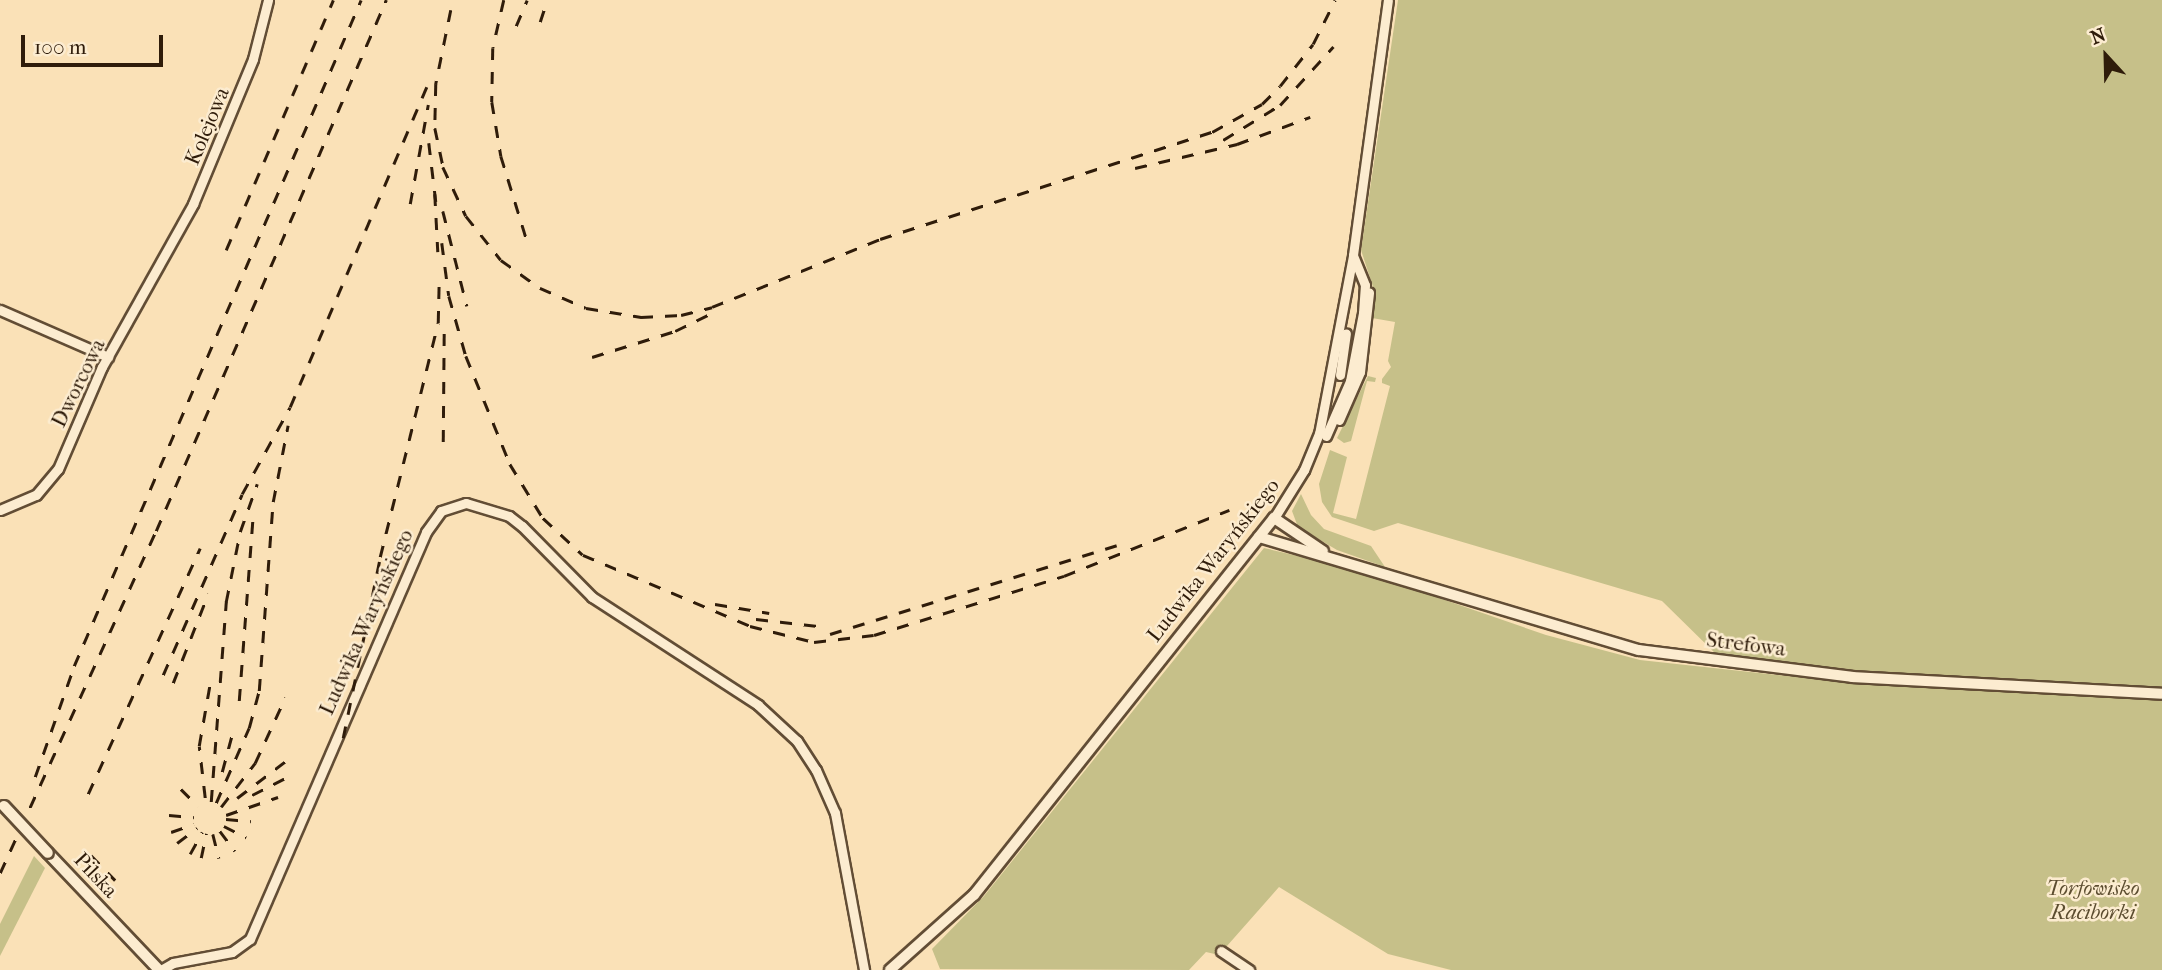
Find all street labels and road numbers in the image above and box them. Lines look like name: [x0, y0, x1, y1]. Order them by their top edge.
street label: Kolejowa: [179, 83, 235, 169]
street label: Dworcowa: [46, 335, 110, 431]
street label: Ludwika Waryńskiego: [1141, 473, 1285, 647]
street label: Ludwika Waryńskiego: [314, 525, 418, 719]
street label: Strefowa: [1705, 627, 1787, 661]
street label: Pilska: [69, 847, 123, 903]

